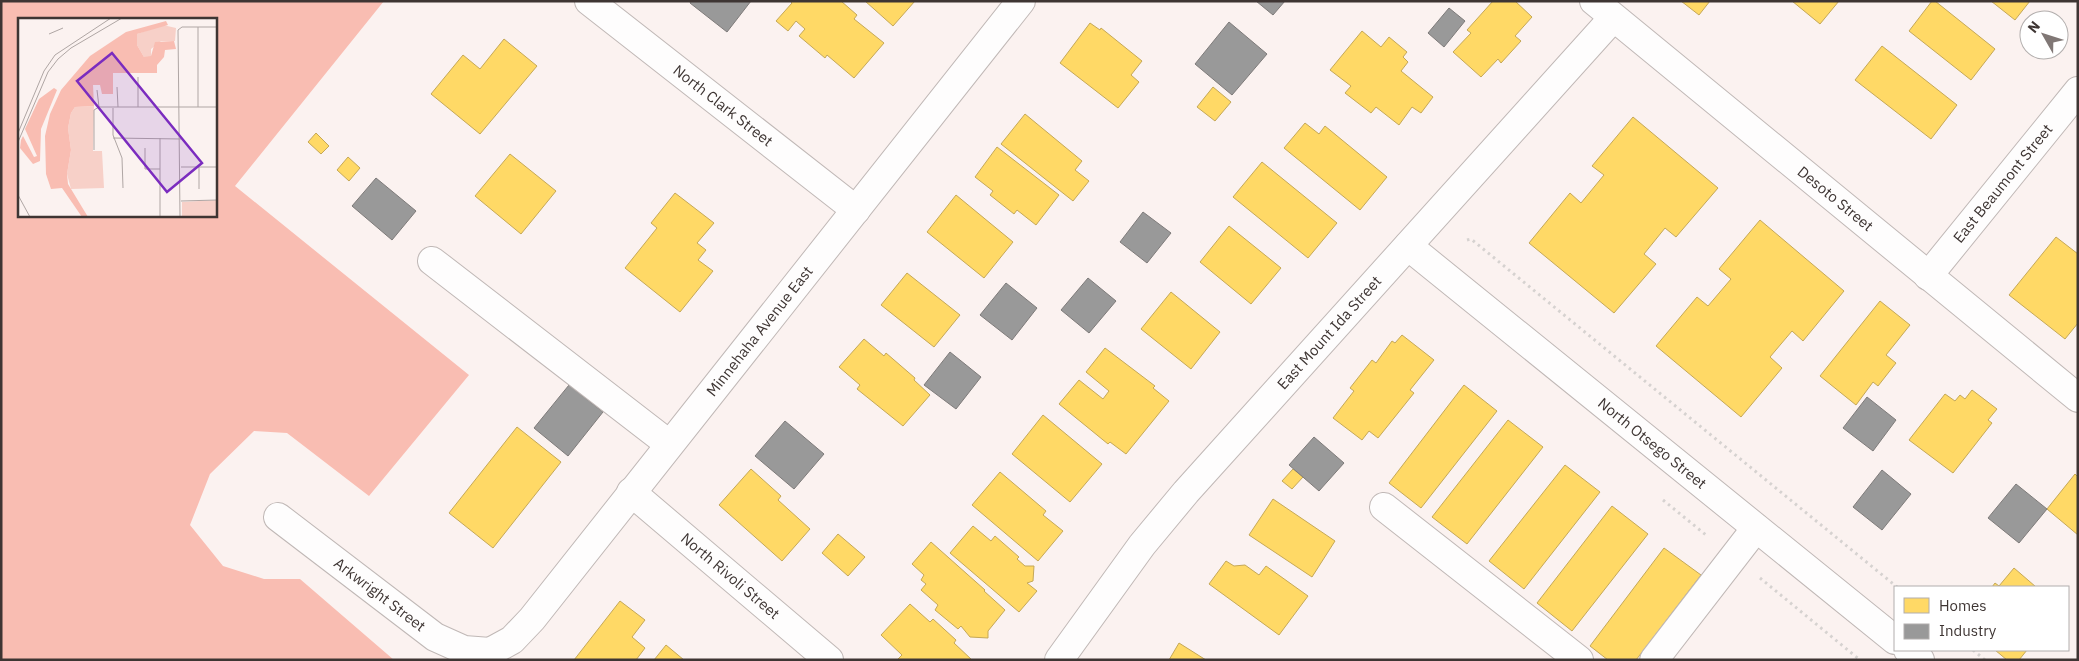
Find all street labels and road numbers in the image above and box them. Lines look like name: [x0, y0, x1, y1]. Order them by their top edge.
street label: North Clark Street: [669, 60, 777, 150]
street label: East Beaumont Street: [1949, 120, 2056, 246]
street label: Desoto Street: [1794, 162, 1877, 235]
street label: Minnehaha Avenue East: [702, 262, 817, 400]
street label: East Mount Ida Street: [1273, 272, 1385, 393]
street label: North Otsego Street: [1594, 393, 1711, 493]
street label: North Rivoli Street: [677, 529, 784, 623]
street label: Arkwright Street: [330, 553, 430, 635]

